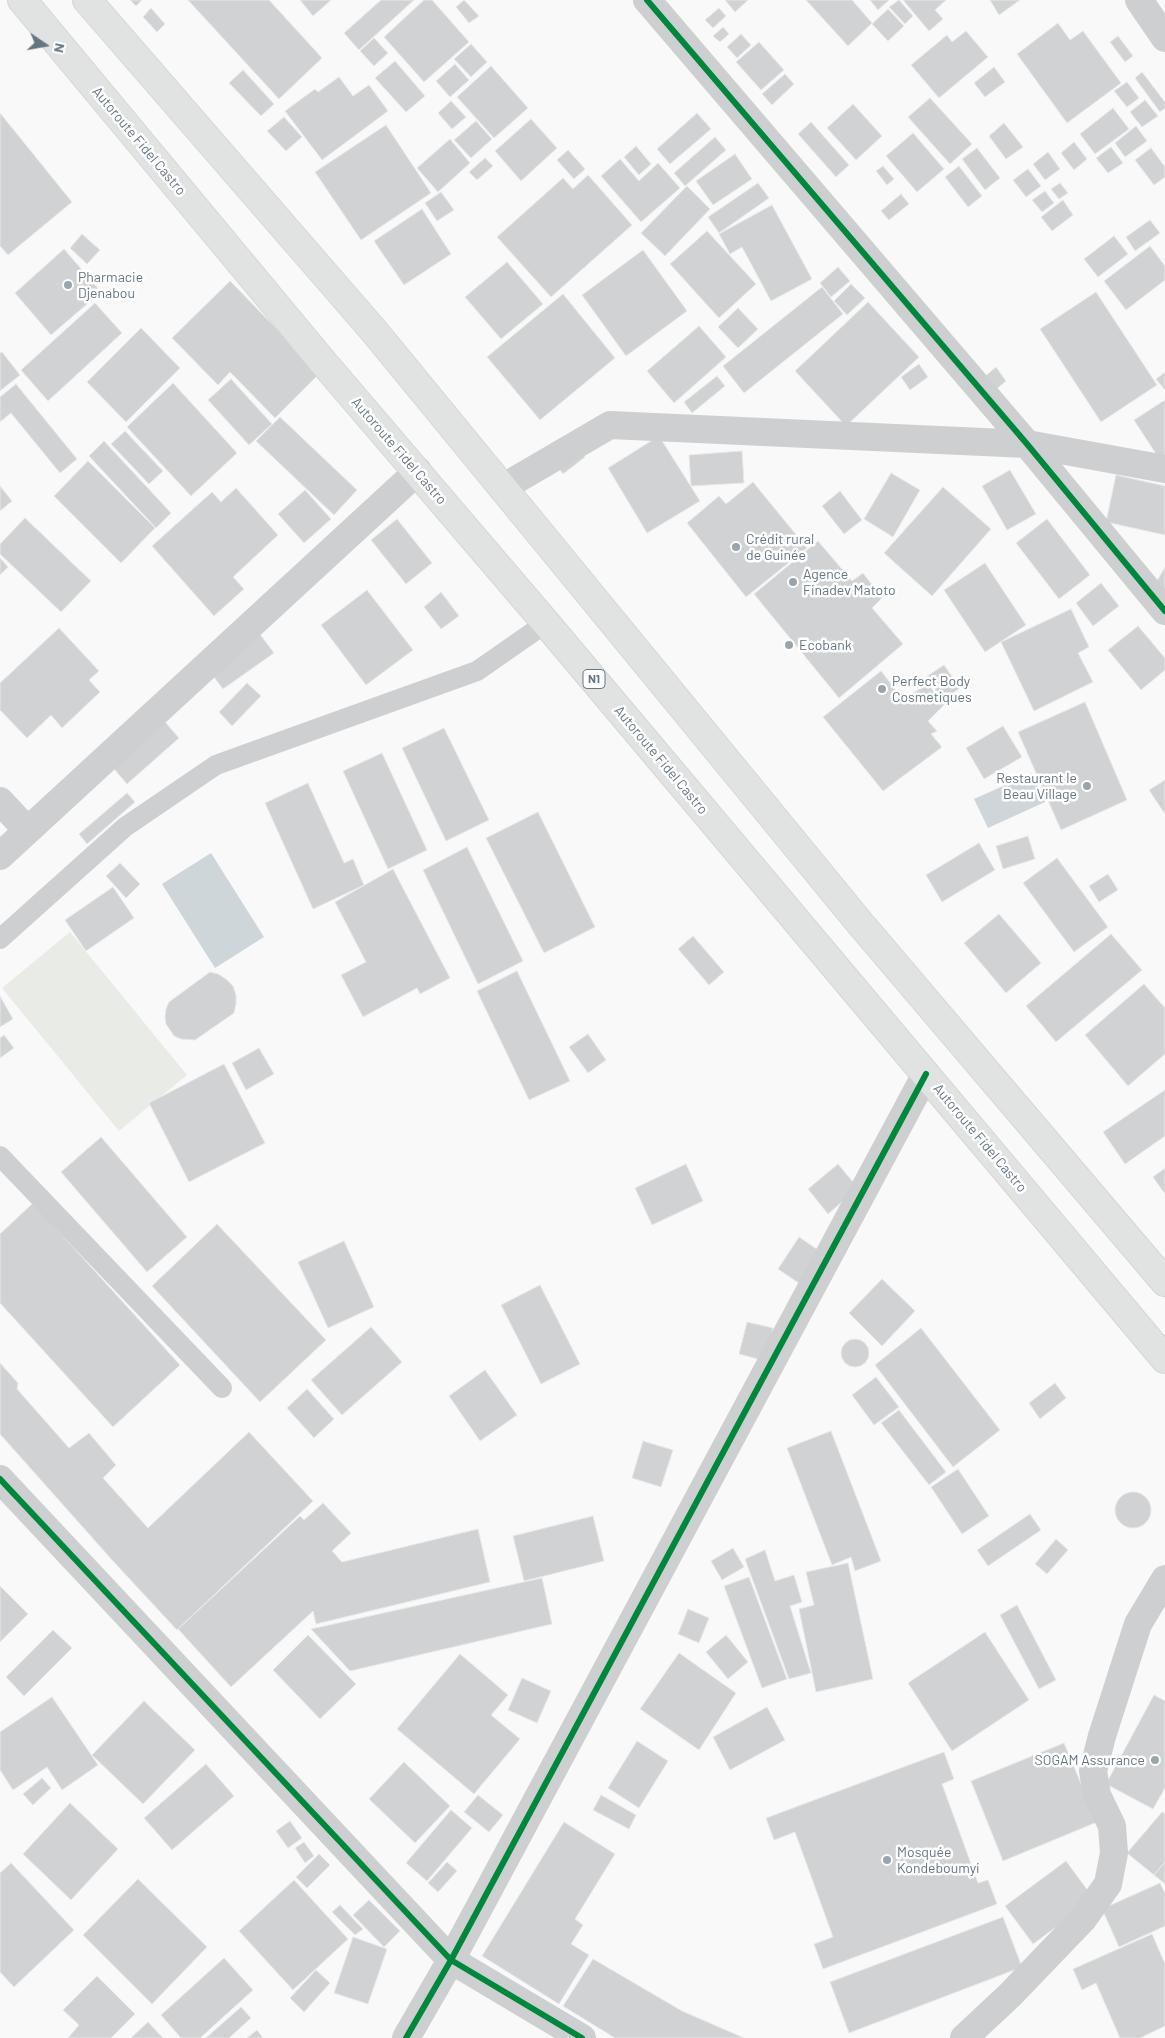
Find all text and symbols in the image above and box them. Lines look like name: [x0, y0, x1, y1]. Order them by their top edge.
north arrow: [20, 20, 70, 70]
text: N: [51, 42, 69, 55]
street label: Autoroute Fidel Castro: [89, 83, 189, 199]
place label: Pharmacie Djenabou: [78, 269, 143, 302]
marker: Pharmacie Djenabou: [62, 279, 74, 291]
street label: Autoroute Fidel Castro: [348, 394, 450, 508]
place label: Crédit rural de Guinée: [746, 531, 814, 564]
marker: Crédit rural de Guinée: [730, 541, 742, 553]
place label: Agence Finadev Matoto: [803, 566, 896, 598]
marker: Agence Finadev Matoto: [787, 576, 799, 588]
place label: Ecobank: [799, 637, 852, 653]
marker: Ecobank: [783, 639, 795, 651]
road number: N1: [583, 670, 605, 689]
place label: Perfect Body Cosmetiques: [892, 673, 972, 706]
marker: Perfect Body Cosmetiques: [876, 683, 888, 695]
street label: Autoroute Fidel Castro: [611, 702, 711, 818]
place label: Restaurant le Beau Village: [996, 770, 1077, 802]
marker: Restaurant le Beau Village: [1081, 780, 1093, 792]
street label: Autoroute Fidel Castro: [930, 1080, 1030, 1196]
place label: SOGAM Assurance: [1035, 1752, 1145, 1768]
marker: SOGAM Assurance: [1149, 1754, 1161, 1766]
place label: Mosquée Kondeboumyi: [897, 1844, 980, 1876]
marker: Mosquée Kondeboumyi: [881, 1854, 893, 1866]

